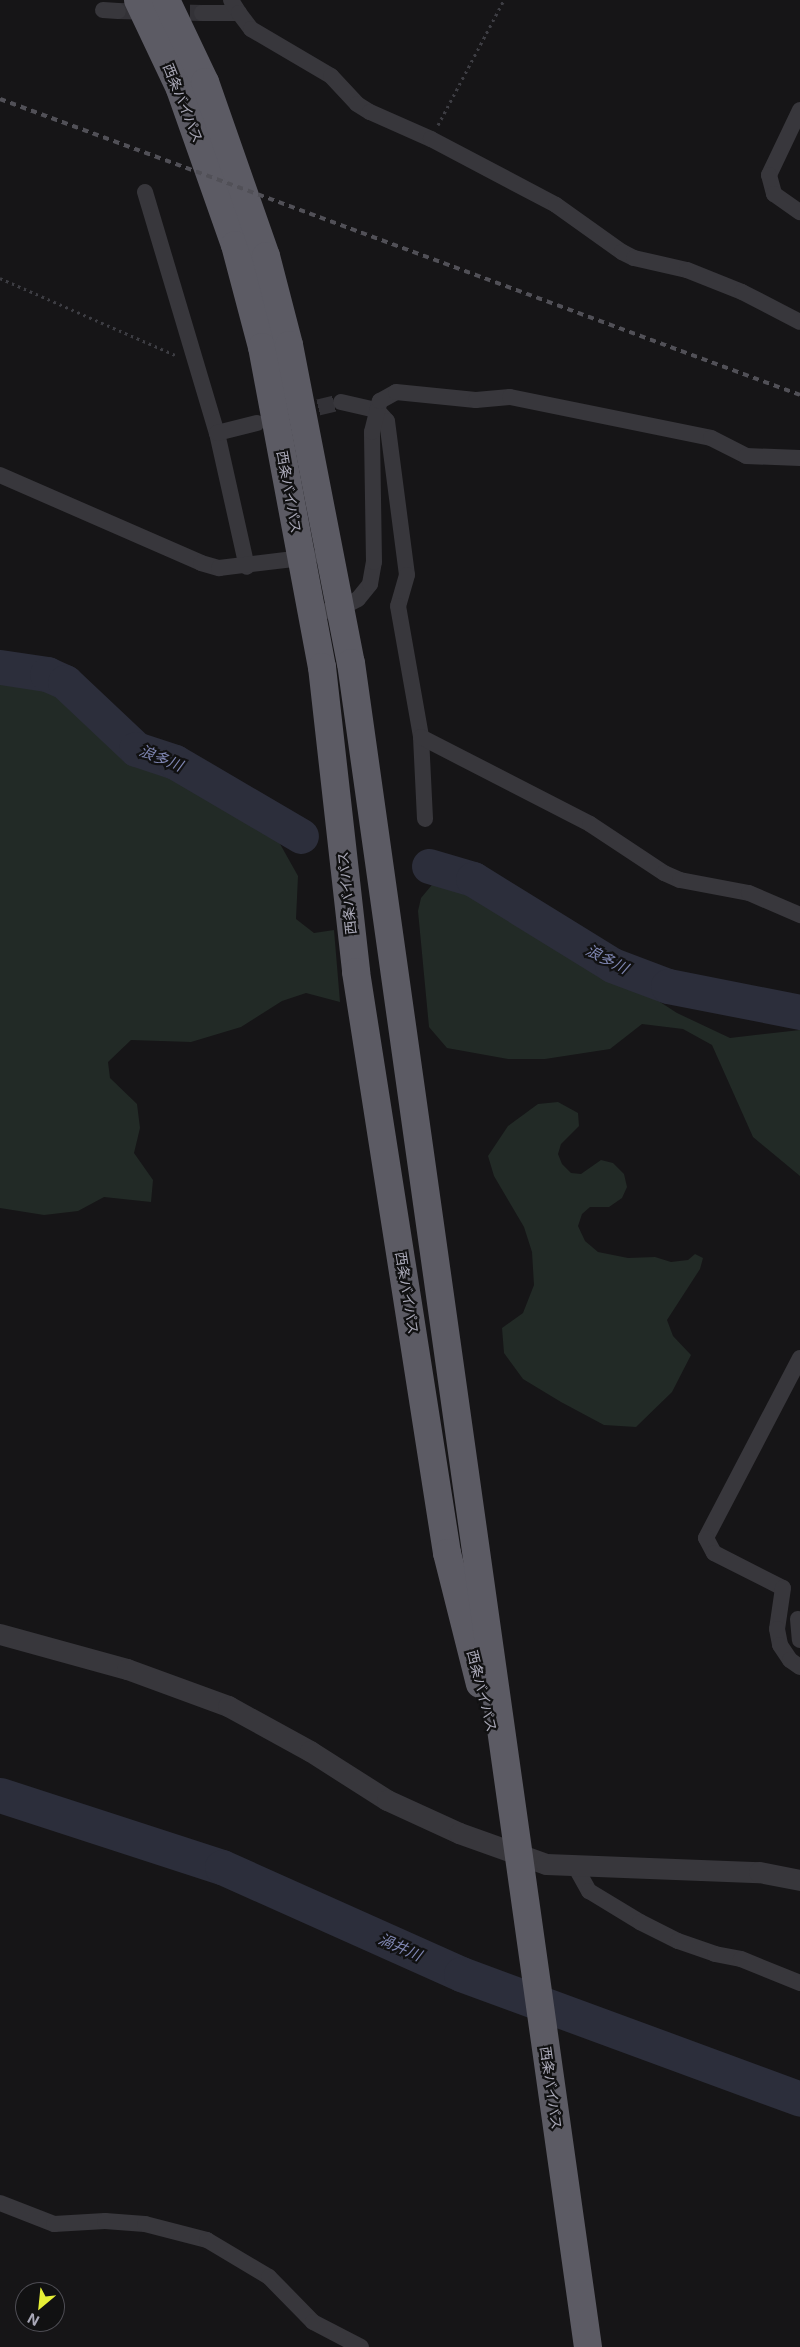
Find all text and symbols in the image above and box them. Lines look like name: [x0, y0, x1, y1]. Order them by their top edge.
street label: 西条バイパス: [159, 61, 207, 145]
street label: 西条バイパス: [273, 449, 305, 535]
water label: 浪多川: [137, 741, 185, 775]
street label: 西条バイパス: [334, 850, 360, 936]
water label: 浪多川: [583, 941, 631, 977]
street label: 西条バイパス: [392, 1250, 422, 1336]
street label: 西条バイパス: [464, 1648, 500, 1734]
water label: 渦井川: [376, 1930, 424, 1964]
street label: 西条バイパス: [537, 2045, 565, 2131]
north arrow: [15, 2282, 65, 2332]
text: N: [24, 2310, 42, 2330]

